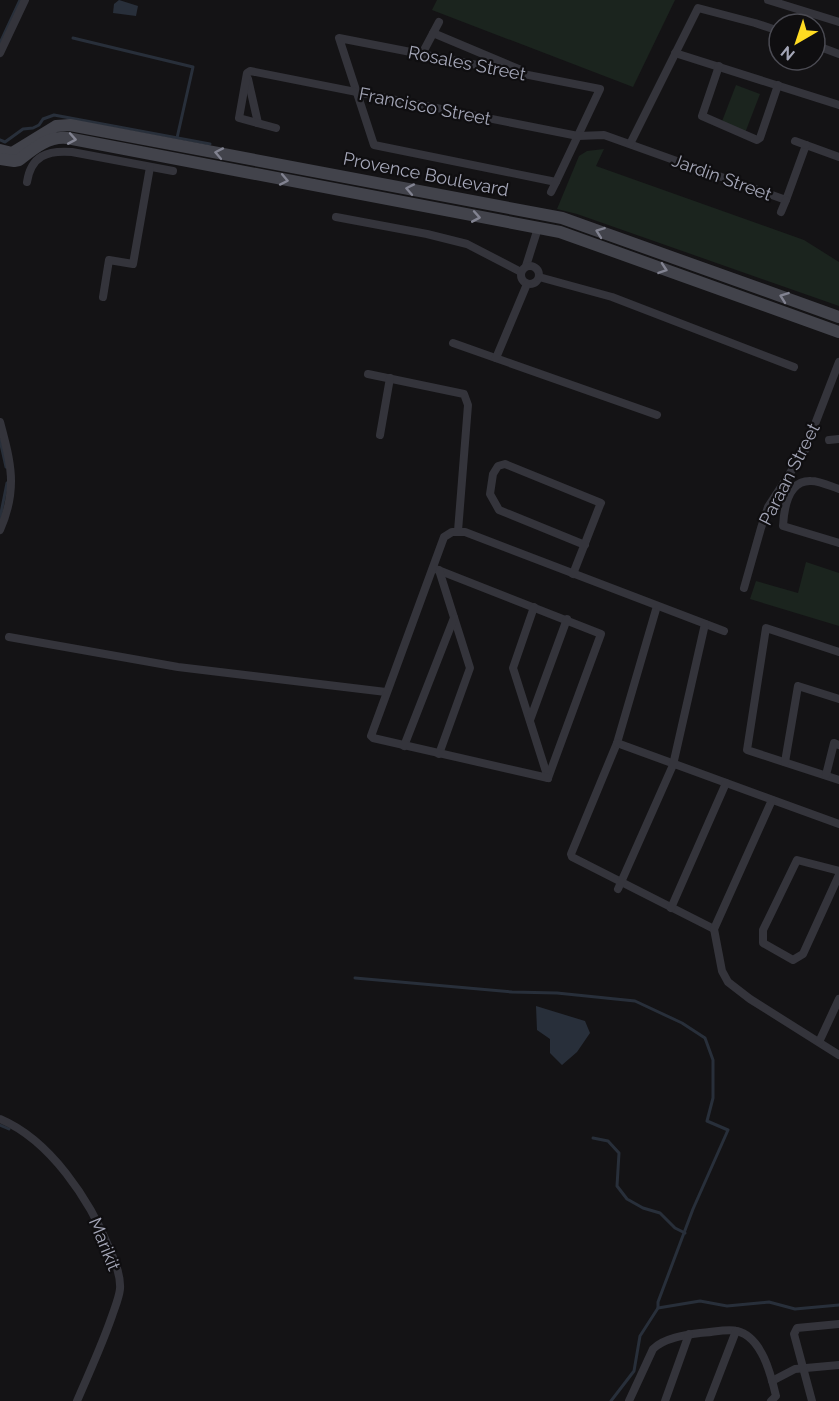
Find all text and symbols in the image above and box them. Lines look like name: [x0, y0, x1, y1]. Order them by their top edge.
north arrow: [767, 12, 827, 72]
street label: Rosales Street: [406, 41, 528, 85]
text: N: [777, 42, 799, 64]
street label: Francisco Street: [357, 83, 493, 129]
one-way arrow: [67, 132, 77, 145]
one-way arrow: [214, 147, 224, 160]
street label: Provence Boulevard: [342, 148, 510, 200]
street label: Jardin Street: [669, 149, 775, 205]
one-way arrow: [279, 173, 289, 186]
one-way arrow: [406, 183, 416, 196]
one-way arrow: [471, 210, 481, 222]
one-way arrow: [595, 226, 606, 239]
one-way arrow: [657, 261, 668, 274]
one-way arrow: [779, 292, 790, 305]
street label: Paraan Street: [754, 419, 824, 529]
street label: Marikit: [85, 1214, 125, 1274]

